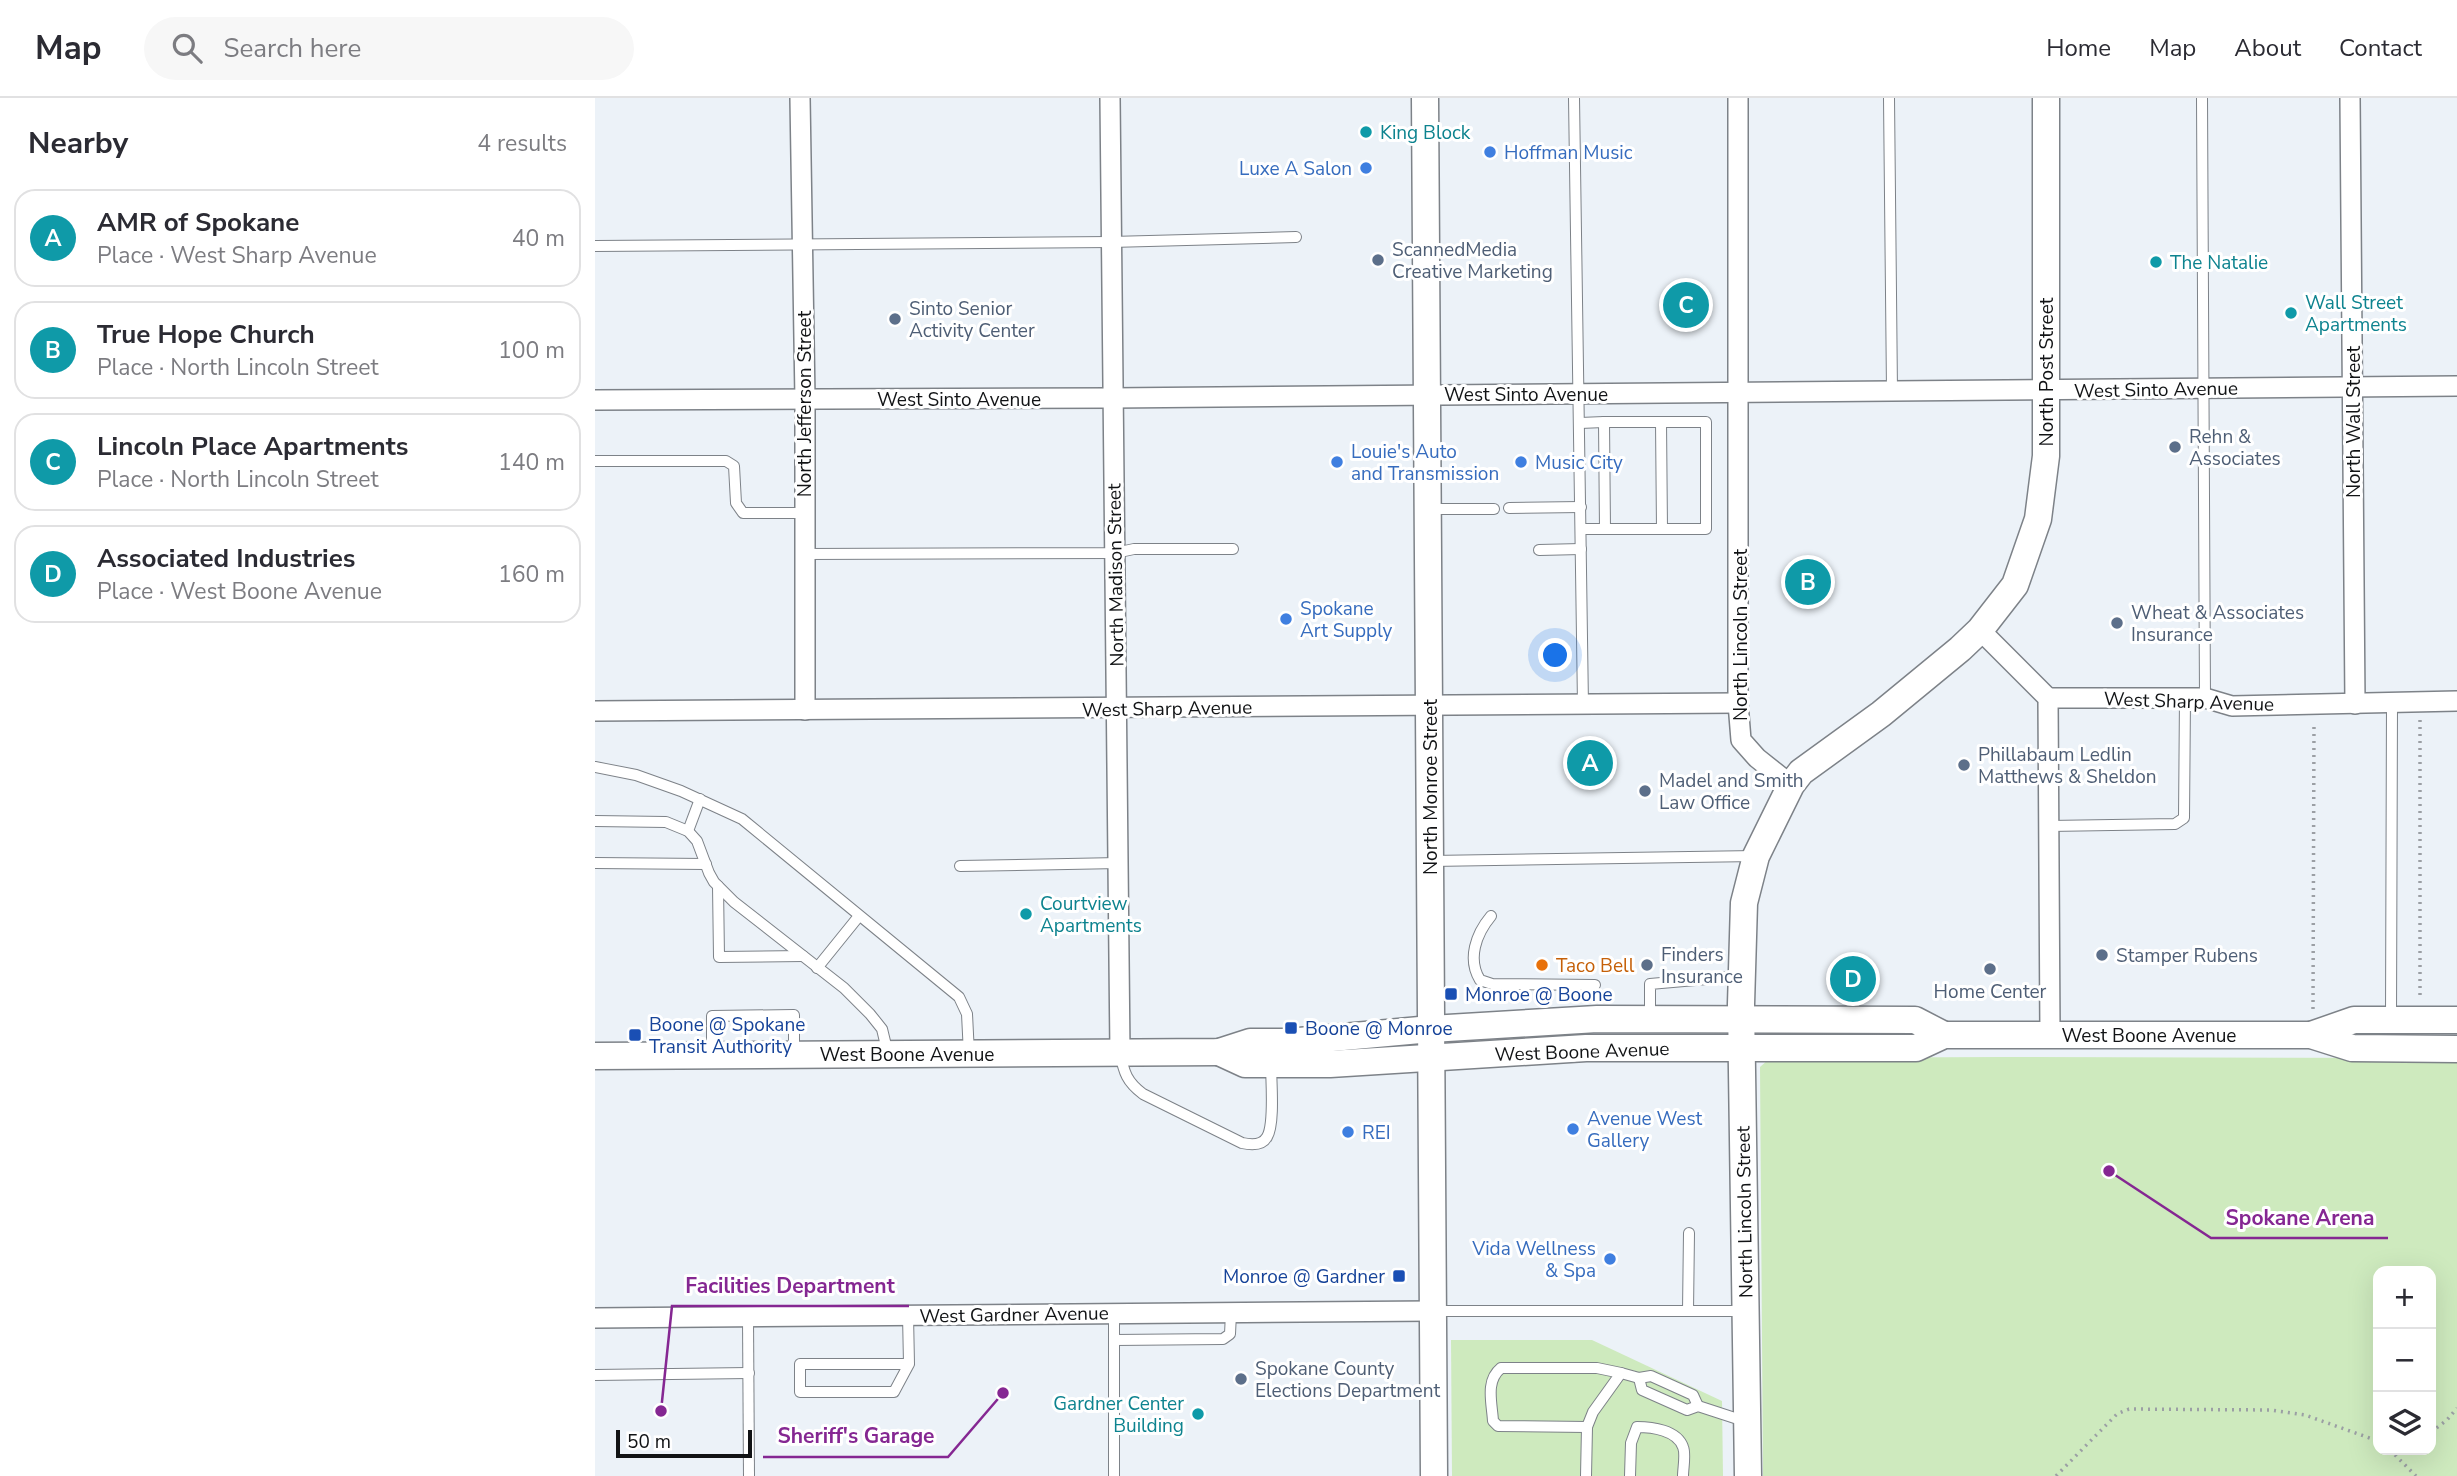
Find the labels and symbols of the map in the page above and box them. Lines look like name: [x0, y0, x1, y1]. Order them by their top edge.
place label: King Block: [1380, 120, 1471, 146]
marker: King Block: [1358, 124, 1374, 140]
place label: Hoffman Music: [1504, 140, 1633, 166]
marker: Hoffman Music: [1482, 144, 1498, 160]
place label: Luxe A Salon: [1239, 156, 1352, 182]
marker: Luxe A Salon: [1358, 160, 1374, 176]
place label: ScannedMedia Creative Marketing: [1392, 237, 1553, 285]
place label: The Natalie: [2170, 250, 2268, 276]
marker: ScannedMedia Creative Marketing: [1370, 252, 1386, 268]
marker: The Natalie: [2148, 254, 2164, 270]
pin: C: [1663, 279, 1709, 331]
place label: Wall Street Apartments: [2305, 290, 2407, 338]
place label: Sinto Senior Activity Center: [909, 296, 1035, 344]
street label: North Post Street: [2034, 297, 2060, 446]
marker: Wall Street Apartments: [2283, 305, 2299, 321]
street label: North Jefferson Street: [792, 310, 818, 497]
marker: Sinto Senior Activity Center: [887, 311, 903, 327]
street label: North Wall Street: [2341, 346, 2367, 498]
street label: West Sinto Avenue: [2074, 376, 2238, 404]
street label: West Sinto Avenue: [1444, 382, 1608, 408]
street label: West Sinto Avenue: [877, 387, 1041, 413]
place label: Rehn & Associates: [2189, 424, 2281, 472]
place label: Louie's Auto and Transmission: [1351, 439, 1499, 487]
marker: Rehn & Associates: [2167, 439, 2183, 455]
place label: Music City: [1535, 450, 1623, 476]
marker: Louie's Auto and Transmission: [1329, 454, 1345, 470]
marker: Music City: [1513, 454, 1529, 470]
street label: North Madison Street: [1101, 483, 1131, 667]
street label: North Lincoln Street: [1728, 549, 1754, 721]
pin: B: [1785, 556, 1831, 608]
place label: Spokane Art Supply: [1300, 596, 1393, 644]
place label: Wheat & Associates Insurance: [2131, 600, 2304, 648]
marker: Spokane Art Supply: [1278, 611, 1294, 627]
marker: Wheat & Associates Insurance: [2109, 615, 2125, 631]
your location: [1538, 638, 1572, 672]
street label: West Sharp Avenue: [2103, 686, 2275, 718]
street label: West Sharp Avenue: [1082, 695, 1252, 723]
street label: North Monroe Street: [1418, 699, 1444, 875]
pin: A: [1567, 737, 1613, 789]
place label: Phillabaum Ledlin Matthews & Sheldon: [1978, 742, 2157, 790]
marker: Phillabaum Ledlin Matthews & Sheldon: [1956, 757, 1972, 773]
place label: Madel and Smith Law Office: [1659, 768, 1804, 816]
marker: Madel and Smith Law Office: [1637, 783, 1653, 799]
place label: Courtview Apartments: [1040, 891, 1142, 939]
marker: Courtview Apartments: [1018, 906, 1034, 922]
place label: Finders Insurance: [1661, 942, 1743, 990]
place label: Stamper Rubens: [2116, 943, 2258, 969]
marker: Stamper Rubens: [2094, 947, 2110, 963]
place label: Taco Bell: [1556, 953, 1635, 979]
pin: D: [1830, 953, 1876, 1005]
marker: Taco Bell: [1534, 957, 1550, 973]
marker: Finders Insurance: [1639, 957, 1655, 973]
marker: Home Center: [1982, 961, 1998, 977]
place label: Home Center: [1934, 979, 2047, 1005]
place label: Monroe @ Boone: [1465, 982, 1613, 1008]
marker: Monroe @ Boone: [1443, 986, 1459, 1002]
place label: Boone @ Spokane Transit Authority: [649, 1012, 805, 1060]
place label: Boone @ Monroe: [1305, 1016, 1453, 1042]
marker: Boone @ Monroe: [1283, 1020, 1299, 1036]
street label: West Boone Avenue: [2062, 1023, 2236, 1049]
marker: Boone @ Spokane Transit Authority: [627, 1027, 643, 1043]
street label: West Boone Avenue: [1494, 1036, 1670, 1068]
street label: West Boone Avenue: [820, 1042, 994, 1068]
place label: Avenue West Gallery: [1587, 1106, 1702, 1154]
place label: REI: [1362, 1120, 1391, 1146]
marker: Avenue West Gallery: [1565, 1121, 1581, 1137]
marker: REI: [1340, 1124, 1356, 1140]
street label: North Lincoln Street: [1730, 1125, 1759, 1298]
callout: Spokane Arena: [2211, 1196, 2388, 1238]
text: Spokane Arena: [2226, 1204, 2374, 1232]
place label: Vida Wellness & Spa: [1471, 1236, 1596, 1284]
marker: Vida Wellness & Spa: [1602, 1251, 1618, 1267]
callout: Facilities Department: [672, 1264, 909, 1306]
place label: Monroe @ Gardner: [1223, 1264, 1385, 1290]
marker: Monroe @ Gardner: [1391, 1268, 1407, 1284]
text: Facilities Department: [685, 1272, 896, 1300]
street label: West Gardner Avenue: [919, 1300, 1109, 1330]
place label: Spokane County Elections Department: [1255, 1356, 1440, 1404]
marker: Spokane County Elections Department: [1233, 1371, 1249, 1387]
place label: Gardner Center Building: [1053, 1391, 1184, 1439]
marker: Gardner Center Building: [1190, 1406, 1206, 1422]
callout: Sheriff's Garage: [763, 1415, 948, 1457]
text: Sheriff's Garage: [778, 1422, 934, 1450]
scale bar: [616, 1427, 753, 1459]

